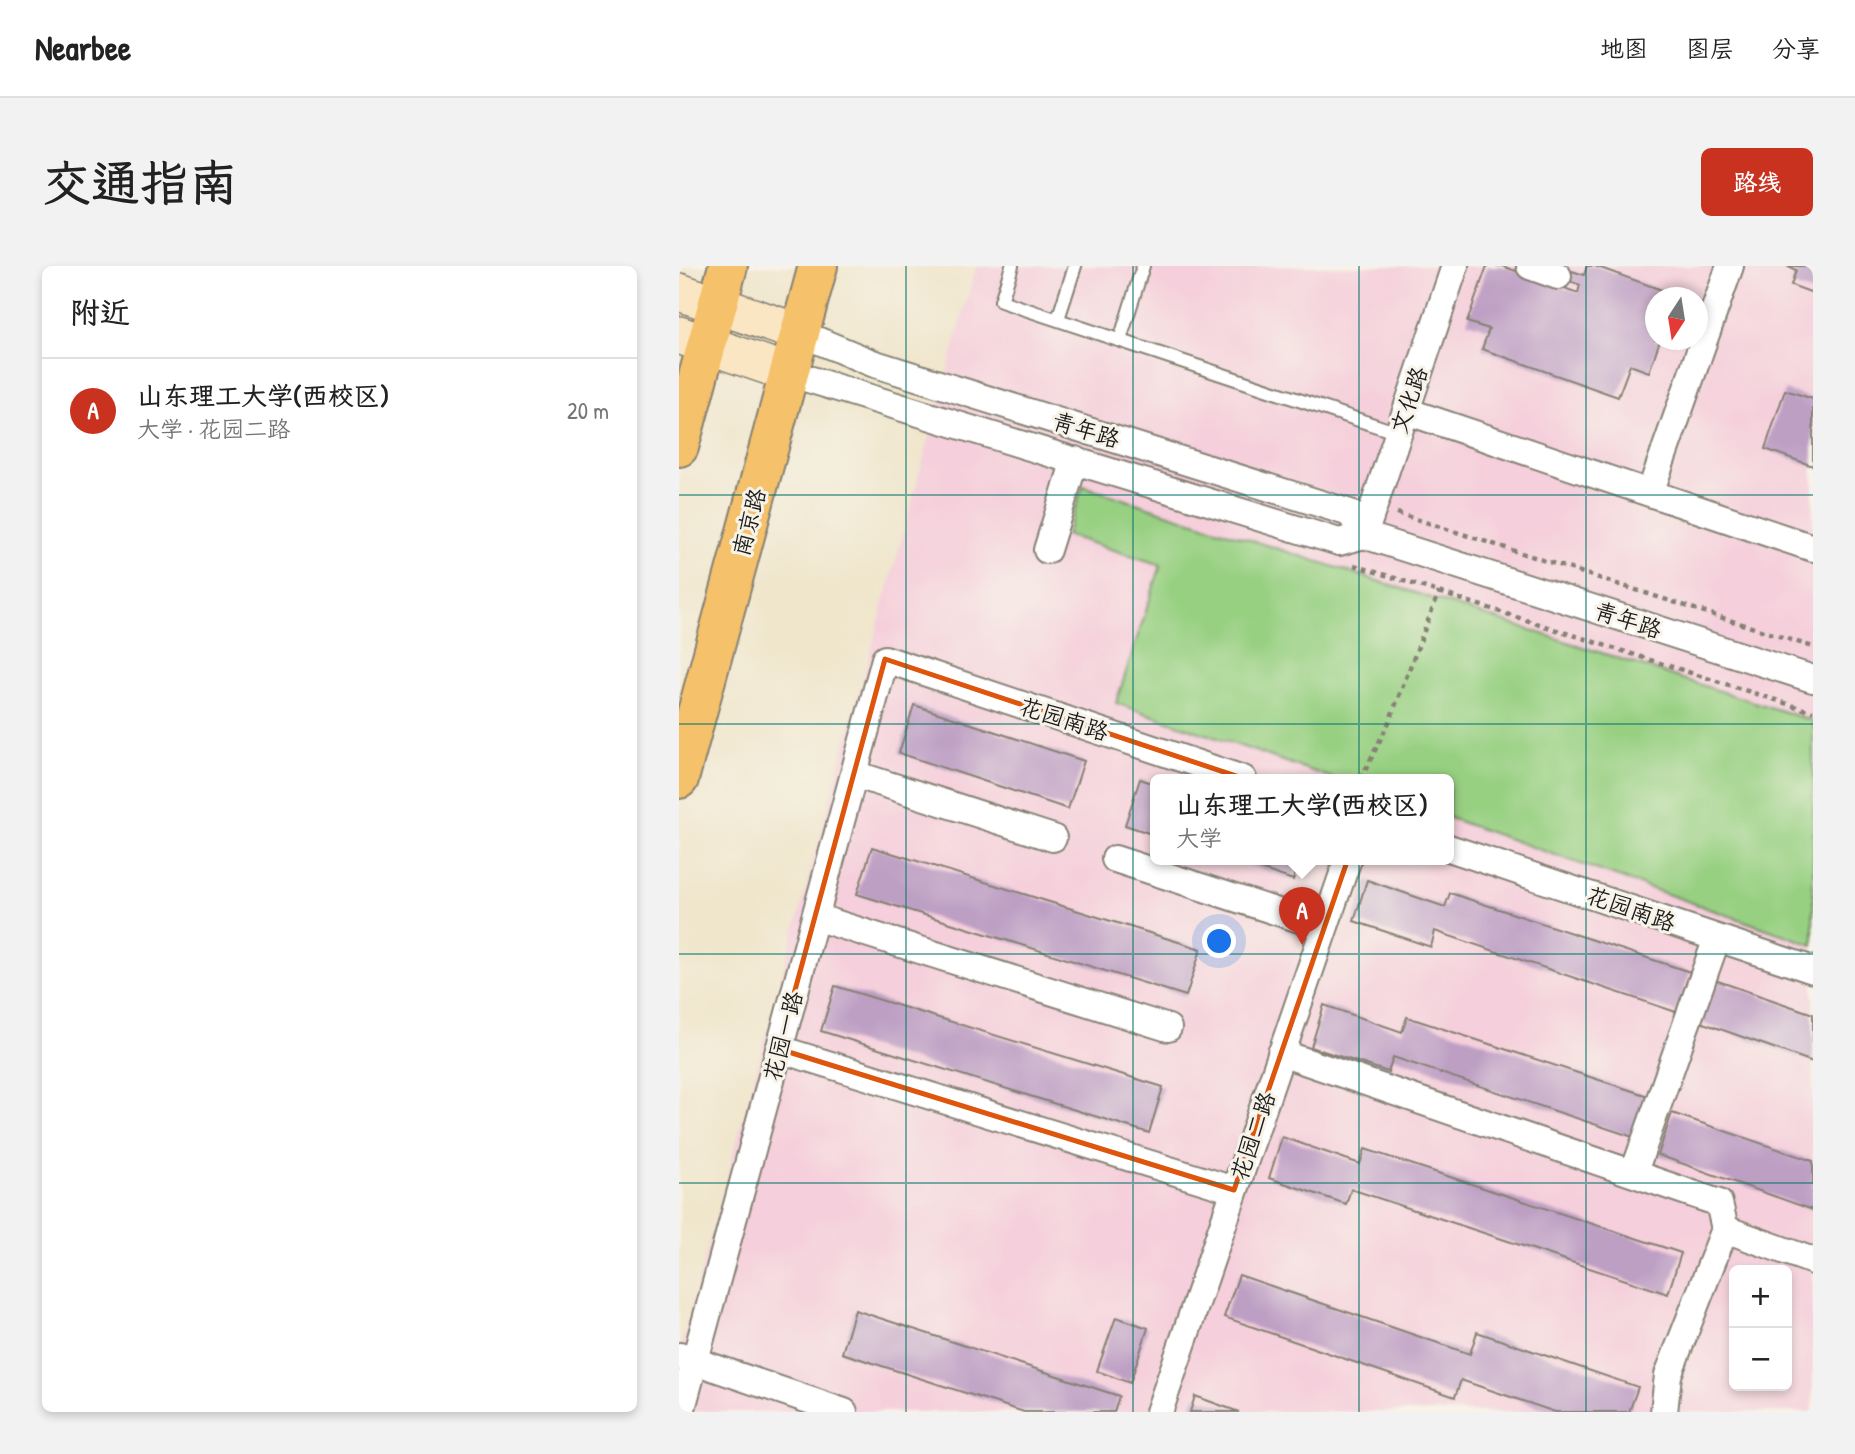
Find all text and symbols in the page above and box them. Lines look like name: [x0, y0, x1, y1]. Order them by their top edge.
text: Nearbee: [35, 26, 131, 70]
text: 地图: [1600, 32, 1648, 64]
text: 图层: [1686, 32, 1734, 64]
text: 分享: [1772, 32, 1820, 64]
button: 路线: [1701, 148, 1813, 216]
text: 交通指南: [42, 149, 238, 215]
north arrow: [1645, 287, 1708, 350]
text: 附近: [70, 292, 130, 332]
street label: 文化路: [1383, 362, 1434, 438]
text: 山东理工大学(西校区): [137, 378, 389, 413]
text: A: [87, 395, 99, 426]
text: 20 m: [567, 395, 609, 426]
street label: 青年路: [1049, 405, 1124, 454]
text: 大学 · 花园二路: [137, 413, 290, 444]
street label: 南京路: [725, 485, 772, 559]
street label: 青年路: [1591, 594, 1666, 645]
street label: 花园南路: [1016, 690, 1113, 747]
popup: [1150, 774, 1454, 865]
text: 山东理工大学(西校区): [1176, 787, 1428, 822]
text: 大学: [1176, 822, 1222, 853]
street label: 花园南路: [1583, 879, 1680, 938]
pin: A: [1279, 887, 1325, 945]
your location: [1202, 924, 1236, 958]
street label: 花园一路: [756, 987, 809, 1084]
street label: 花园二路: [1223, 1087, 1282, 1184]
map controls: [1729, 1265, 1792, 1391]
button: +: [1729, 1265, 1792, 1328]
button: −: [1729, 1328, 1792, 1391]

